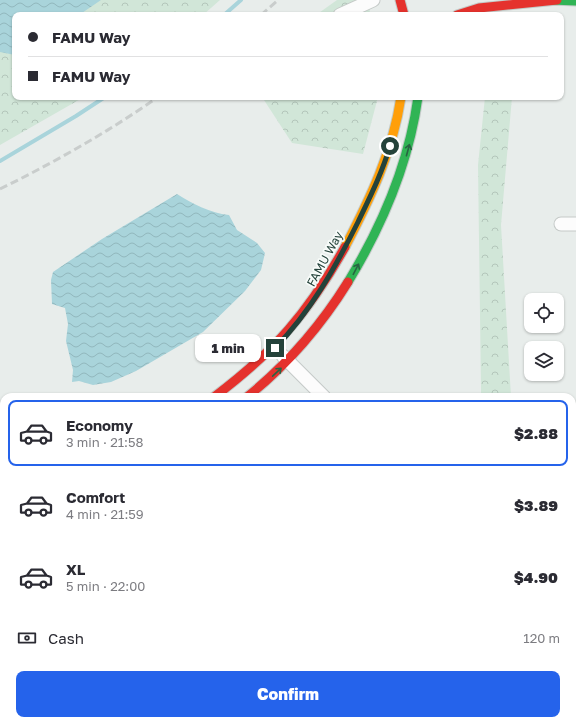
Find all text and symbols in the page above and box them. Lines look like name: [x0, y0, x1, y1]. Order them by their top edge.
text: FAMU Way: [52, 28, 131, 46]
text: FAMU Way: [52, 67, 131, 85]
route start: [381, 137, 399, 155]
one-way arrow: [405, 144, 412, 157]
street label: FAMU Way: [303, 228, 346, 289]
one-way arrow: [353, 264, 360, 276]
map controls: [524, 293, 564, 381]
button: locate: [524, 293, 564, 333]
callout: 1 min: [195, 334, 261, 362]
route end: [266, 339, 284, 357]
text: 1 min: [211, 340, 245, 356]
button: layers: [524, 341, 564, 381]
one-way arrow: [272, 367, 282, 377]
icon: car: [18, 415, 54, 451]
text: Economy: [66, 416, 133, 434]
text: $2.88: [514, 424, 558, 442]
text: 3 min · 21:58: [66, 434, 143, 450]
icon: car: [18, 487, 54, 523]
text: Comfort: [66, 488, 125, 506]
text: $3.89: [514, 496, 558, 514]
text: 4 min · 21:59: [66, 506, 144, 522]
icon: car: [18, 559, 54, 595]
text: XL: [66, 560, 85, 578]
text: $4.90: [514, 568, 558, 586]
text: 5 min · 22:00: [66, 578, 145, 594]
icon: cash: [16, 627, 38, 649]
text: Cash: [48, 629, 84, 647]
text: 120 m: [523, 630, 560, 646]
button: Confirm: [16, 671, 560, 717]

